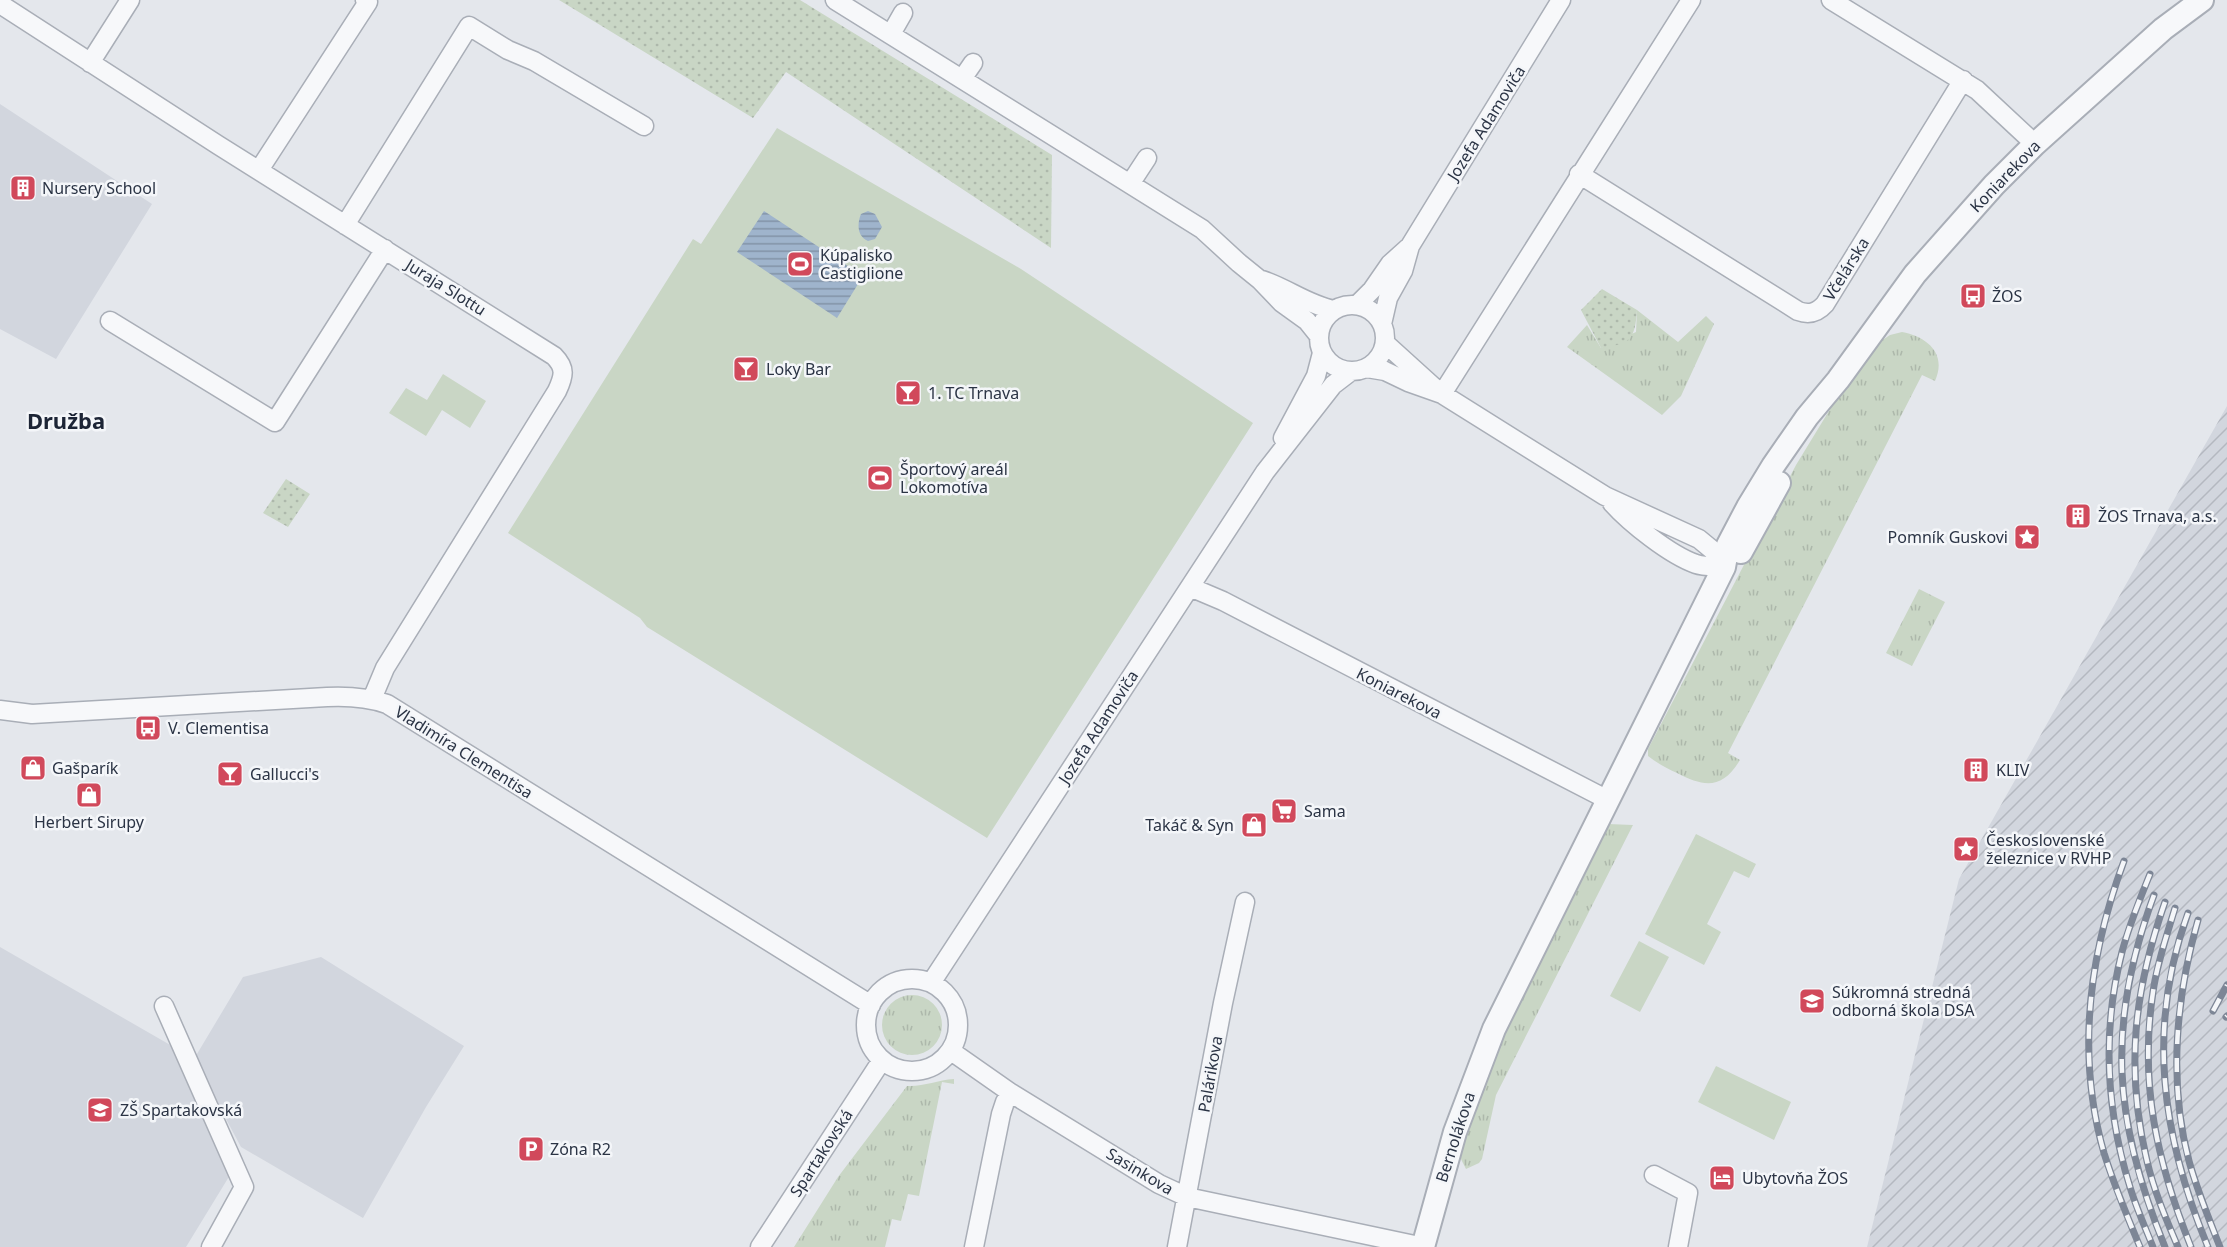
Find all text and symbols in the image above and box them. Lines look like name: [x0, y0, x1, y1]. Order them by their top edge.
street label: Jozefa Adamoviča: [1441, 61, 1530, 186]
street label: Koniarekova: [1965, 135, 2045, 217]
building icon: Nursery School: [8, 173, 38, 203]
place label: Nursery School: [42, 177, 156, 199]
street label: Včelárska: [1818, 233, 1874, 305]
place label: Kúpalisko Castiglione: [820, 244, 903, 284]
sports icon: Kúpalisko Castiglione: [785, 249, 815, 279]
street label: Juraja Slottu: [400, 253, 490, 320]
bus stop icon: ŽOS: [1958, 281, 1988, 311]
place label: ŽOS: [1992, 285, 2022, 307]
bar icon: Loky Bar: [731, 354, 761, 384]
place label: Loky Bar: [766, 358, 831, 380]
bar icon: 1. TC Trnava: [893, 378, 923, 408]
place label: 1. TC Trnava: [928, 382, 1019, 404]
district label: Družba: [27, 405, 105, 435]
place label: Športový areál Lokomotíva: [900, 458, 1008, 498]
sports icon: Športový areál Lokomotíva: [865, 463, 895, 493]
building icon: ŽOS Trnava, a.s.: [2063, 501, 2093, 531]
place label: ŽOS Trnava, a.s.: [2098, 505, 2217, 527]
place icon: Pomník Guskovi: [2012, 522, 2042, 552]
place label: Pomník Guskovi: [1888, 526, 2008, 548]
street label: Koniarekova: [1353, 662, 1445, 724]
street label: Jozefa Adamoviča: [1052, 666, 1143, 790]
street label: Vladimíra Clementisa: [391, 701, 537, 803]
bus stop icon: V. Clementisa: [133, 713, 163, 743]
place label: V. Clementisa: [168, 717, 269, 739]
shop icon: Gašparík: [18, 753, 48, 783]
building icon: KLIV: [1961, 755, 1991, 785]
place label: Gašparík: [52, 757, 119, 779]
bar icon: Gallucci's: [215, 759, 245, 789]
place label: KLIV: [1996, 759, 2030, 781]
place label: Gallucci's: [250, 763, 319, 785]
shop icon: Herbert Sirupy: [74, 780, 104, 810]
supermarket icon: Sama: [1269, 796, 1299, 826]
place label: Sama: [1304, 800, 1346, 822]
shop icon: Takáč & Syn: [1239, 810, 1269, 840]
place label: Herbert Sirupy: [34, 811, 145, 833]
place label: Takáč & Syn: [1145, 814, 1234, 836]
place label: Československé železnice v RVHP: [1986, 829, 2111, 869]
place icon: Československé železnice v RVHP: [1951, 834, 1981, 864]
place label: Súkromná stredná odborná škola DSA: [1832, 981, 1975, 1021]
school or university icon: Súkromná stredná odborná škola DSA: [1797, 986, 1827, 1016]
street label: Palárikova: [1192, 1034, 1228, 1114]
street label: Bernolákova: [1430, 1089, 1480, 1185]
school or university icon: ZŠ Spartakovská: [85, 1095, 115, 1125]
place label: ZŠ Spartakovská: [120, 1099, 242, 1121]
street label: Spartakovská: [784, 1105, 858, 1201]
parking icon: Zóna R2: [516, 1134, 546, 1164]
place label: Zóna R2: [550, 1138, 611, 1160]
street label: Sasinkova: [1102, 1142, 1178, 1200]
hotel icon: Ubytovňa ŽOS: [1707, 1163, 1737, 1193]
place label: Ubytovňa ŽOS: [1742, 1167, 1848, 1189]

